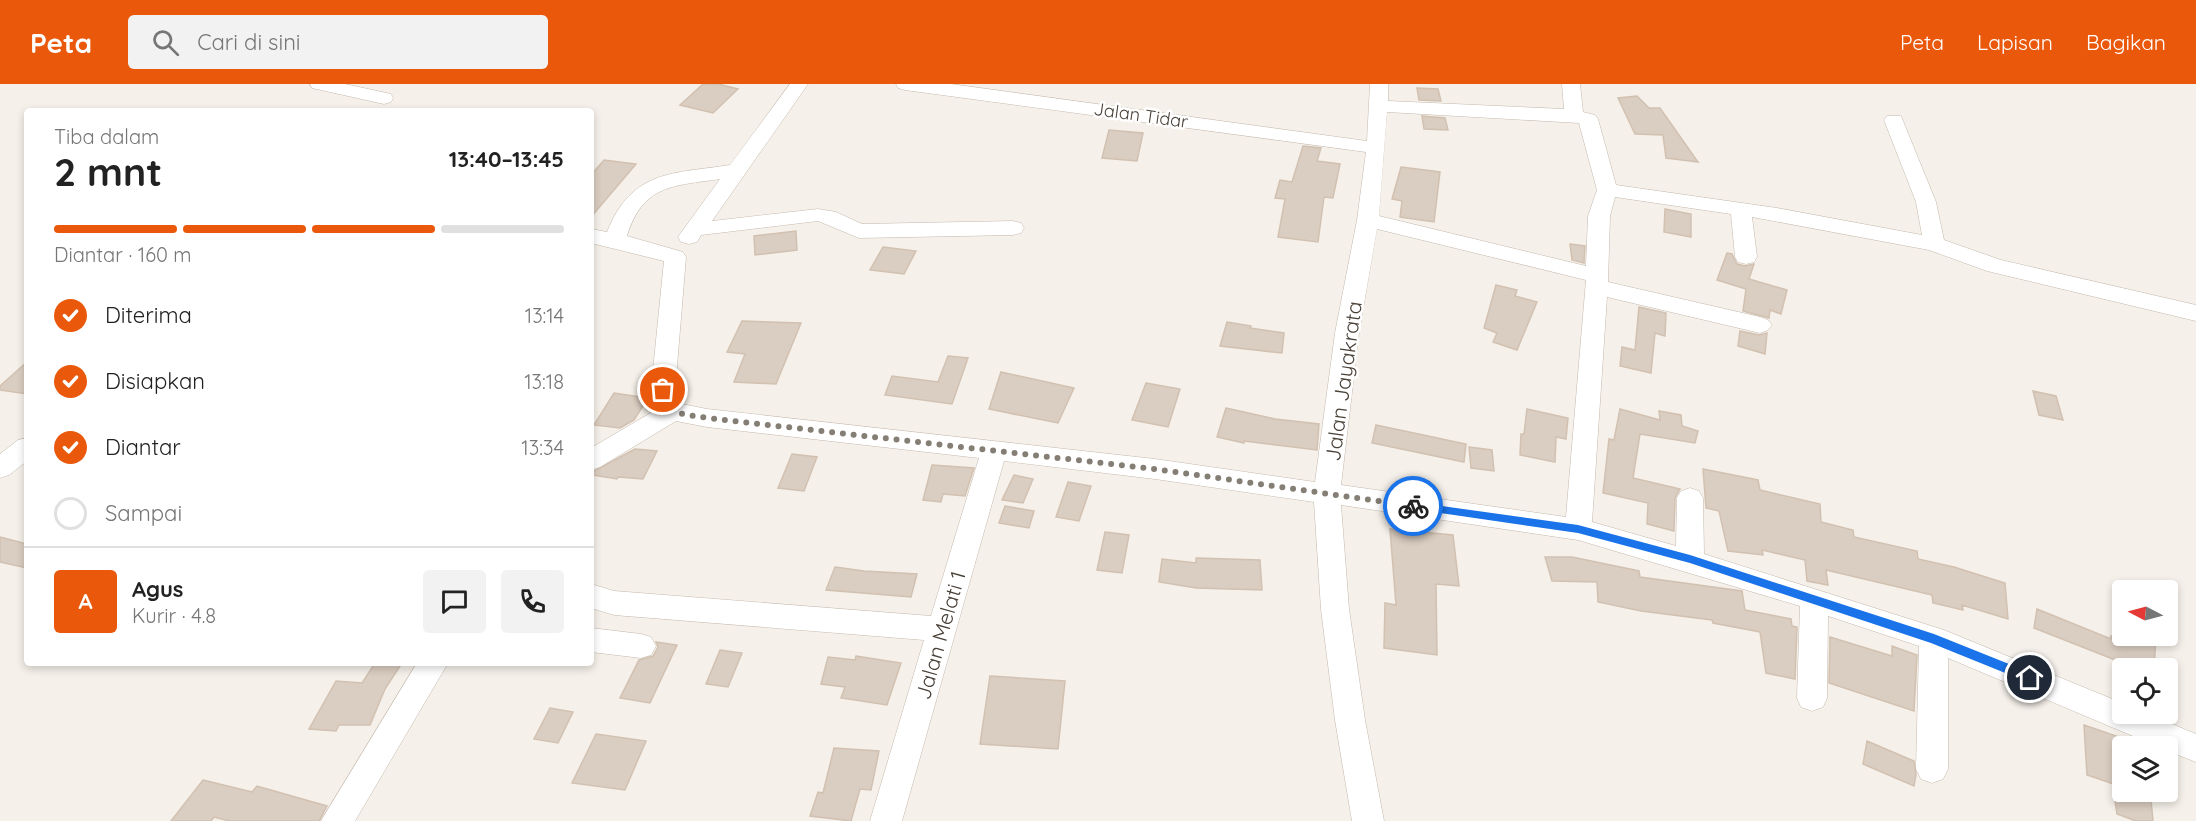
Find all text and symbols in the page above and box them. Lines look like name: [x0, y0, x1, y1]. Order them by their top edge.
search box: [128, 15, 548, 69]
text: Peta: [30, 25, 92, 60]
icon: search: [149, 26, 182, 59]
text: Cari di sini: [197, 28, 301, 56]
text: Peta: [1900, 29, 1944, 55]
text: Lapisan: [1977, 29, 2053, 55]
text: Bagikan: [2086, 29, 2166, 55]
street label: Jalan Tidar: [1092, 97, 1190, 133]
text: Tiba dalam: [54, 124, 159, 149]
text: 13:40–13:45: [449, 145, 564, 173]
text: 2 mnt: [54, 147, 162, 196]
text: Diantar · 160 m: [54, 242, 192, 267]
icon: check: [54, 299, 87, 332]
street label: Jalan Jayakrata: [1319, 299, 1367, 463]
text: Diterima: [105, 301, 192, 329]
text: 13:14: [525, 303, 564, 328]
pin: [637, 364, 688, 415]
icon: check: [54, 365, 87, 398]
text: Disiapkan: [105, 367, 205, 395]
text: 13:18: [524, 369, 564, 394]
icon: bag: [646, 373, 679, 406]
icon: check: [54, 431, 87, 464]
text: Diantar: [105, 433, 181, 461]
text: 13:34: [521, 435, 564, 460]
courier: [1383, 476, 1443, 536]
icon: bike: [1397, 490, 1430, 523]
text: Sampai: [105, 499, 182, 527]
street label: Jalan Melati 1: [909, 568, 971, 702]
button: chat: [423, 570, 486, 633]
button: phone: [501, 570, 564, 633]
text: Agus: [132, 575, 183, 603]
north arrow: [2112, 580, 2178, 646]
map controls: [2112, 580, 2178, 802]
text: A: [78, 587, 93, 615]
text: Kurir · 4.8: [132, 603, 216, 628]
pin: [2004, 652, 2055, 703]
button: locate: [2112, 658, 2178, 724]
icon: home: [2013, 661, 2046, 694]
button: layers: [2112, 736, 2178, 802]

